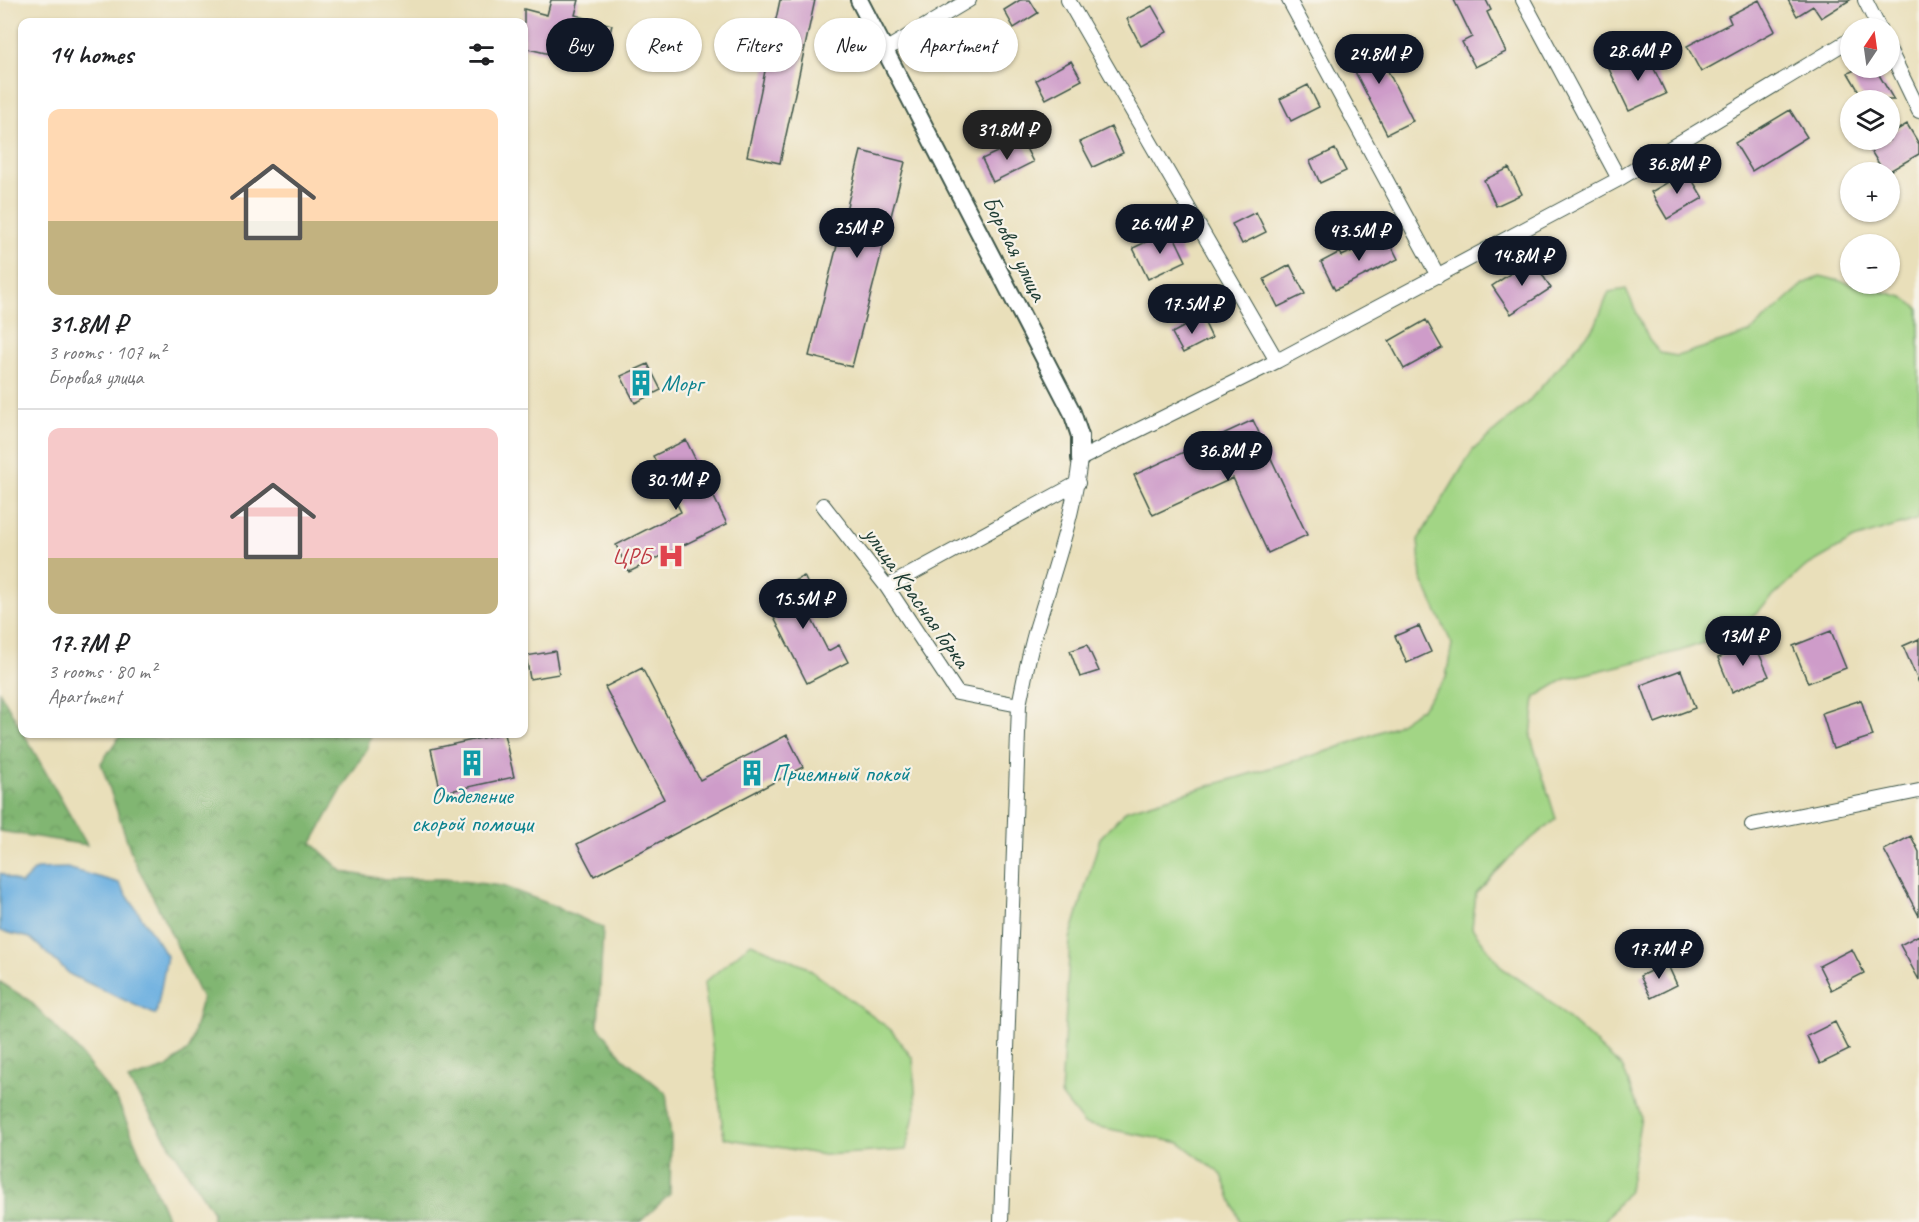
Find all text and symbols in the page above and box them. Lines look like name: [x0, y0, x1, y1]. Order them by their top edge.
chip: Buy: [546, 18, 614, 72]
chip: Rent: [626, 18, 702, 72]
chip: Filters: [714, 18, 802, 72]
chip: New: [814, 18, 886, 72]
chip: Apartment: [898, 18, 1018, 72]
north arrow: [1840, 18, 1900, 78]
map controls: [1840, 18, 1900, 294]
pin: 28.6M ₽: [1583, 31, 1693, 82]
pin: 24.8M ₽: [1324, 34, 1434, 85]
text: 14 homes: [48, 38, 133, 71]
icon: filters: [465, 38, 498, 71]
text: 28.6M ₽: [1607, 38, 1669, 63]
text: 24.8M ₽: [1349, 41, 1409, 66]
button: layers: [1840, 90, 1900, 150]
pin: 31.8M ₽: [952, 110, 1062, 161]
text: 31.8M ₽: [977, 117, 1037, 142]
pin: 36.8M ₽: [1622, 144, 1732, 195]
icon: home: [219, 148, 327, 256]
text: 36.8M ₽: [1646, 151, 1708, 176]
button: +: [1840, 162, 1900, 222]
street label: Боровая улица: [976, 190, 1055, 307]
pin: 26.4M ₽: [1105, 204, 1215, 255]
pin: 25M ₽: [815, 208, 899, 259]
text: 26.4M ₽: [1129, 211, 1191, 236]
pin: 43.5M ₽: [1304, 211, 1414, 262]
text: 25M ₽: [833, 215, 881, 240]
text: 43.5M ₽: [1329, 218, 1389, 243]
button: −: [1840, 234, 1900, 294]
pin: 14.8M ₽: [1467, 236, 1577, 287]
text: 14.8M ₽: [1492, 243, 1552, 268]
pin: 17.5M ₽: [1137, 284, 1247, 335]
text: 17.5M ₽: [1162, 291, 1222, 316]
text: 31.8M ₽: [48, 307, 127, 340]
text: 3 rooms · 107 m²: [48, 340, 165, 365]
text: Боровая улица: [48, 365, 143, 390]
building icon: Морг: [626, 368, 656, 398]
place label: Морг: [661, 368, 706, 398]
pin: 36.8M ₽: [1173, 431, 1283, 482]
text: 36.8M ₽: [1197, 438, 1259, 463]
pin: 30.1M ₽: [621, 460, 731, 511]
icon: home: [219, 467, 327, 575]
text: 30.1M ₽: [646, 467, 706, 492]
street label: улица Красная Горка: [856, 519, 978, 675]
place label: ЦРБ: [611, 541, 654, 571]
hospital icon: ЦРБ: [656, 541, 686, 571]
pin: 15.5M ₽: [748, 579, 858, 630]
text: 15.5M ₽: [773, 586, 833, 611]
pin: 13M ₽: [1701, 616, 1785, 667]
text: 13M ₽: [1719, 623, 1767, 648]
text: 17.7M ₽: [48, 626, 127, 659]
text: 3 rooms · 80 m²: [48, 659, 156, 684]
text: Apartment: [48, 684, 121, 709]
building icon: Отделение скорой помощи: [457, 748, 487, 778]
building icon: Приемный покой: [737, 758, 767, 788]
place label: Приемный покой: [772, 758, 911, 788]
place label: Отделение скорой помощи: [411, 780, 535, 838]
pin: 17.7M ₽: [1604, 929, 1714, 980]
text: 17.7M ₽: [1629, 936, 1689, 961]

